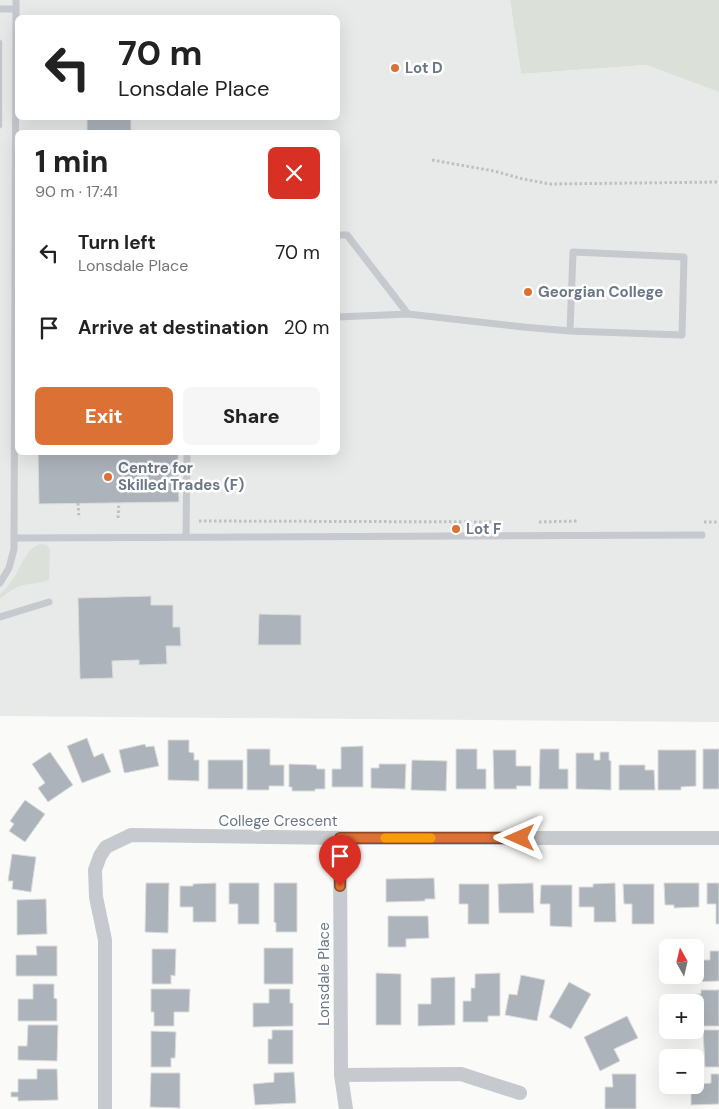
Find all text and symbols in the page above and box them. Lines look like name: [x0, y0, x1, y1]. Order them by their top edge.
text: 70 m: [118, 30, 202, 76]
icon: left: [35, 35, 100, 100]
place label: Lot D: [405, 58, 443, 78]
marker: Lot D: [389, 62, 401, 74]
text: Lonsdale Place: [118, 74, 270, 103]
text: 1 min: [35, 142, 108, 181]
button: close: [268, 147, 320, 199]
text: 90 m · 17:41: [35, 181, 118, 202]
text: Turn left: [78, 230, 156, 255]
icon: left: [35, 239, 63, 267]
text: 70 m: [275, 240, 320, 265]
text: Lonsdale Place: [78, 255, 188, 276]
place label: Georgian College: [538, 282, 663, 302]
marker: Georgian College: [522, 286, 534, 298]
icon: arrive: [35, 314, 63, 342]
text: Arrive at destination: [78, 315, 269, 340]
text: 20 m: [284, 315, 330, 340]
button: Exit: [35, 387, 173, 445]
button: Share: [183, 387, 320, 445]
place label: Centre for Skilled Trades (F): [118, 458, 244, 495]
marker: Centre for Skilled Trades (F): [102, 471, 114, 483]
place label: Lot F: [466, 519, 501, 539]
marker: Lot F: [450, 523, 462, 535]
street label: College Crescent: [218, 811, 338, 831]
position arrow: [493, 811, 545, 863]
pin: [319, 835, 361, 886]
icon: arrive: [326, 842, 354, 870]
street label: Lonsdale Place: [314, 922, 334, 1026]
north arrow: [659, 939, 704, 984]
map controls: [659, 939, 704, 1094]
button: +: [659, 994, 704, 1039]
button: −: [659, 1049, 704, 1094]

